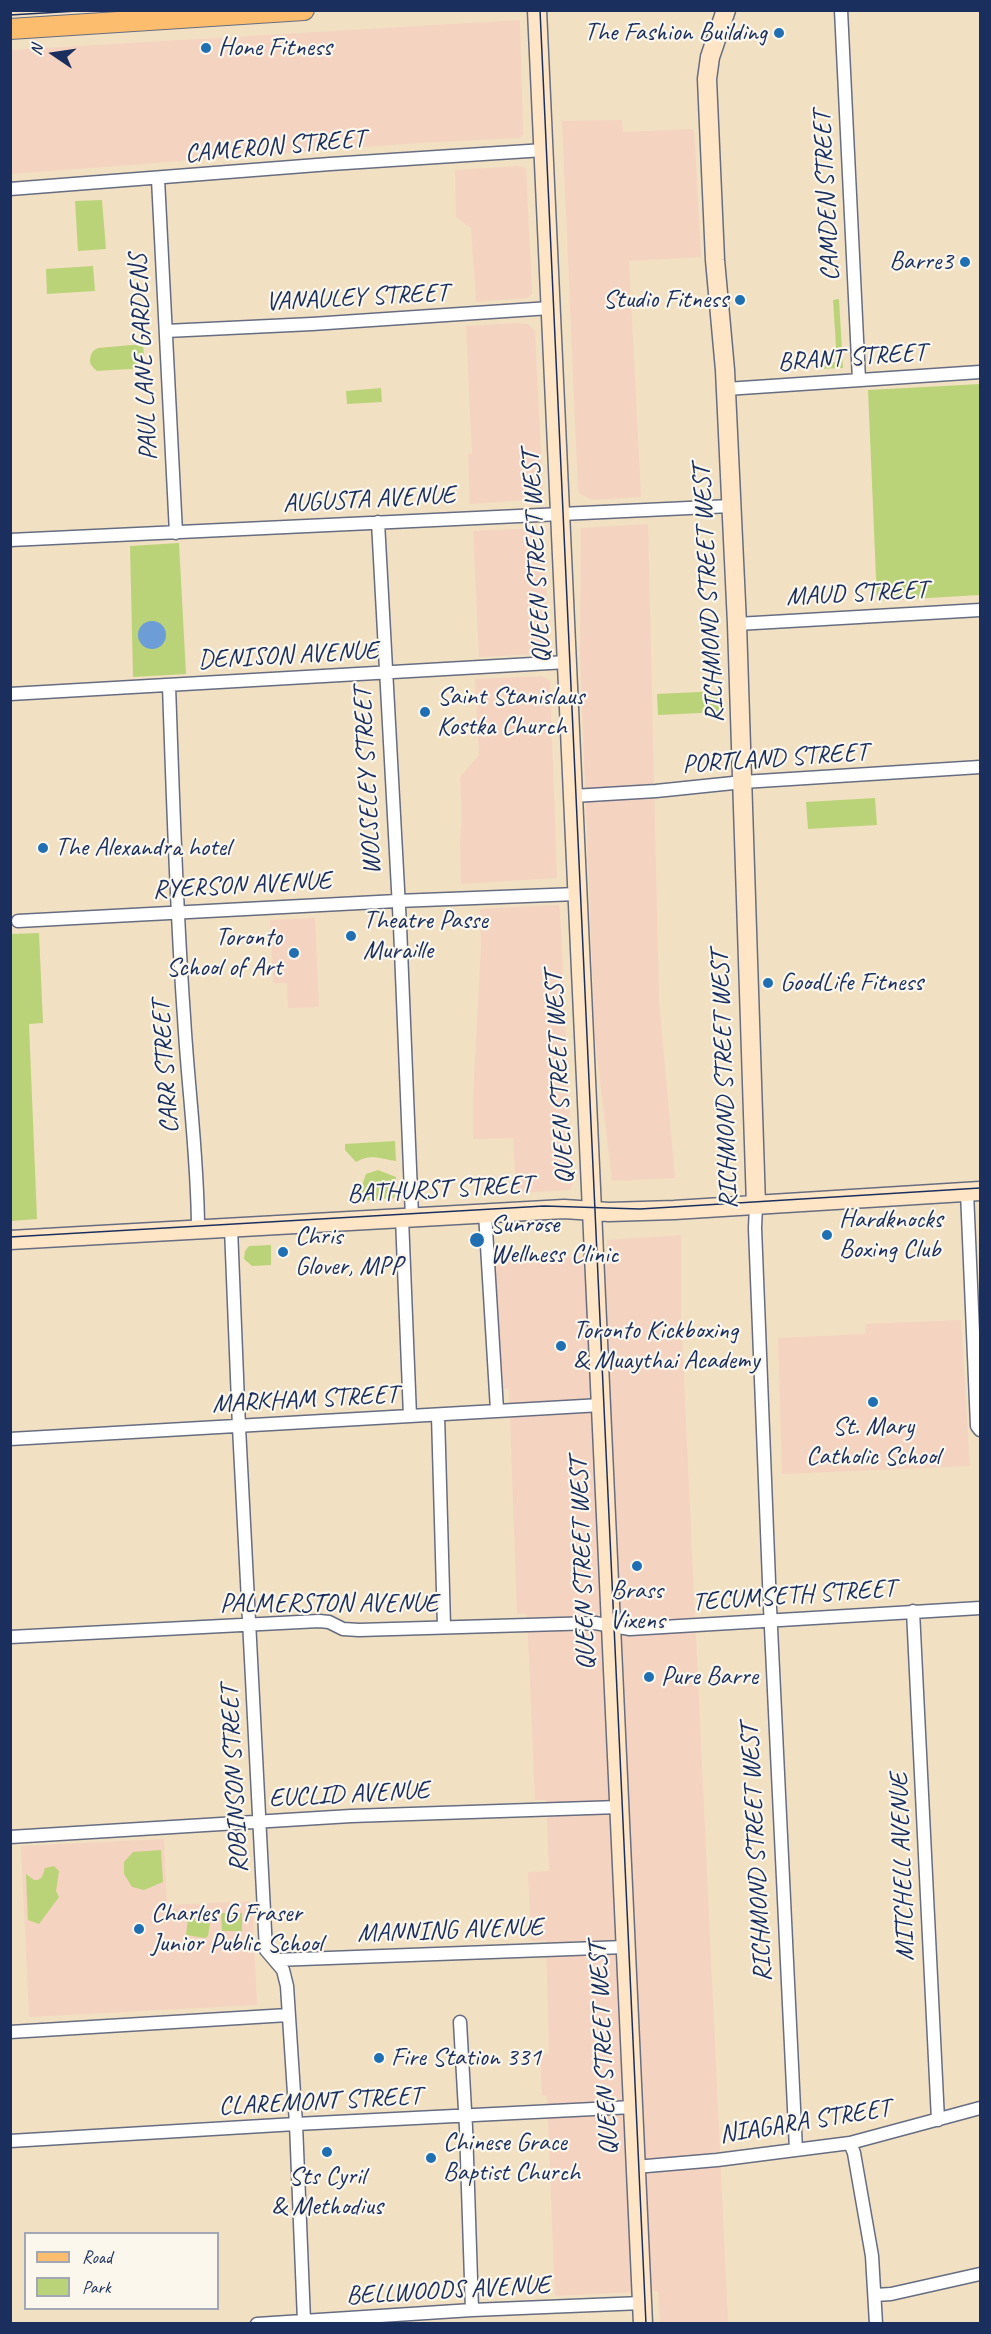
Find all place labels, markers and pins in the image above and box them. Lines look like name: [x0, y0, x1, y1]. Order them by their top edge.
place label: The Fashion Building: [584, 17, 767, 49]
marker: The Fashion Building: [772, 26, 786, 40]
place label: Hone Fitness: [218, 32, 332, 64]
marker: Hone Fitness: [199, 41, 213, 55]
place label: Barre3: [889, 246, 953, 278]
marker: Barre3: [958, 255, 972, 269]
place label: Studio Fitness: [603, 284, 728, 316]
marker: Studio Fitness: [733, 293, 747, 307]
place label: Saint Stanislaus Kostka Church: [437, 681, 584, 742]
marker: Saint Stanislaus Kostka Church: [418, 705, 432, 719]
place label: The Alexandra hotel: [55, 832, 230, 864]
marker: The Alexandra hotel: [36, 841, 50, 855]
place label: Theatre Passe Muraille: [363, 905, 488, 966]
place label: Toronto School of Art: [166, 922, 282, 984]
marker: Theatre Passe Muraille: [344, 929, 358, 943]
marker: Toronto School of Art: [287, 946, 301, 960]
place label: GoodLife Fitness: [780, 967, 923, 999]
marker: GoodLife Fitness: [761, 976, 775, 990]
place label: Hardknocks Boxing Club: [839, 1204, 942, 1266]
place label: Sunrose Wellness Clinic: [490, 1209, 619, 1270]
place label: Chris Glover, MPP: [295, 1221, 403, 1282]
marker: Hardknocks Boxing Club: [820, 1228, 834, 1242]
marker: Sunrose Wellness Clinic: [468, 1231, 486, 1249]
marker: Chris Glover, MPP: [276, 1245, 290, 1259]
place label: Toronto Kickboxing & Muaythai Academy: [573, 1315, 759, 1376]
marker: Toronto Kickboxing & Muaythai Academy: [554, 1339, 568, 1353]
marker: St. Mary Catholic School: [866, 1395, 880, 1409]
place label: St. Mary Catholic School: [806, 1411, 940, 1472]
marker: Brass Vixens: [630, 1559, 644, 1573]
place label: Brass Vixens: [609, 1575, 665, 1636]
place label: Pure Barre: [661, 1661, 758, 1693]
marker: Pure Barre: [642, 1670, 656, 1684]
place label: Charles G Fraser Junior Public School: [151, 1898, 323, 1960]
marker: Charles G Fraser Junior Public School: [132, 1922, 146, 1936]
place label: Fire Station 331: [391, 2042, 541, 2074]
marker: Fire Station 331: [372, 2051, 386, 2065]
place label: Chinese Grace Baptist Church: [443, 2127, 580, 2188]
marker: Sts Cyril & Methodius: [320, 2145, 334, 2159]
marker: Chinese Grace Baptist Church: [424, 2151, 438, 2165]
place label: Sts Cyril & Methodius: [271, 2161, 383, 2222]

